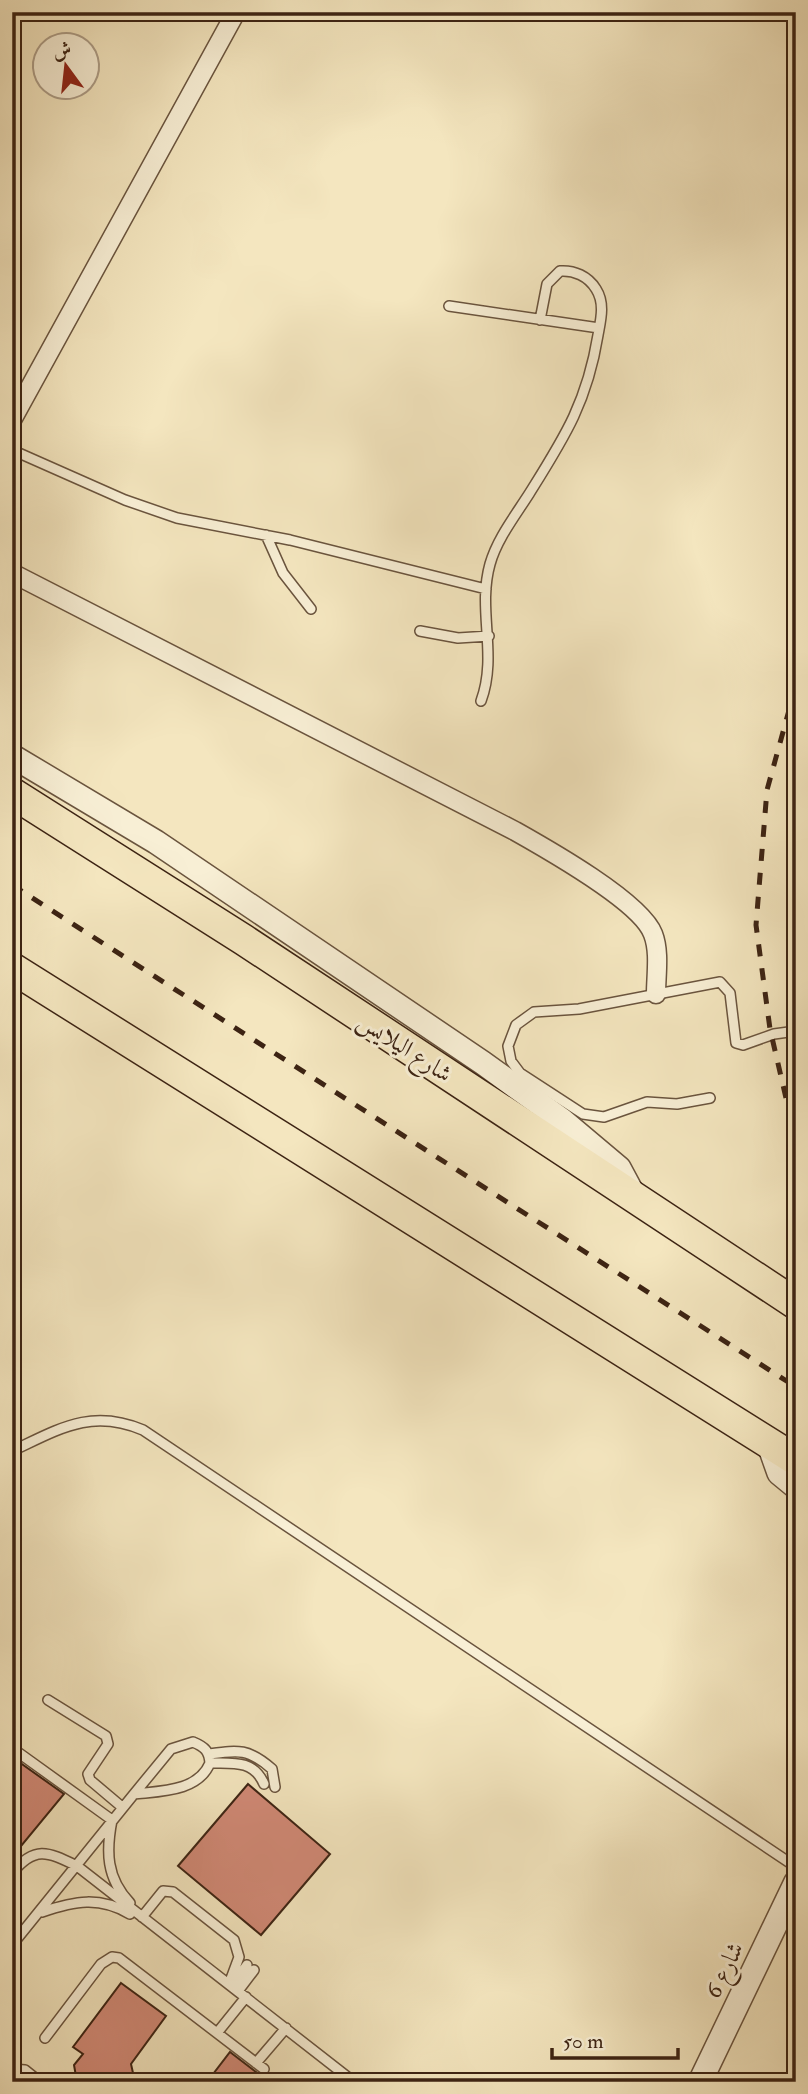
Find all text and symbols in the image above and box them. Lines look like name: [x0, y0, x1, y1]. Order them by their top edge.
north arrow: [32, 32, 102, 102]
text: ش: [50, 37, 74, 65]
street label: شارع اليلايس: [349, 1005, 458, 1093]
street label: شارع 6: [698, 1937, 755, 2005]
scale bar: [552, 2017, 678, 2061]
text: 50 m: [563, 2028, 604, 2055]

